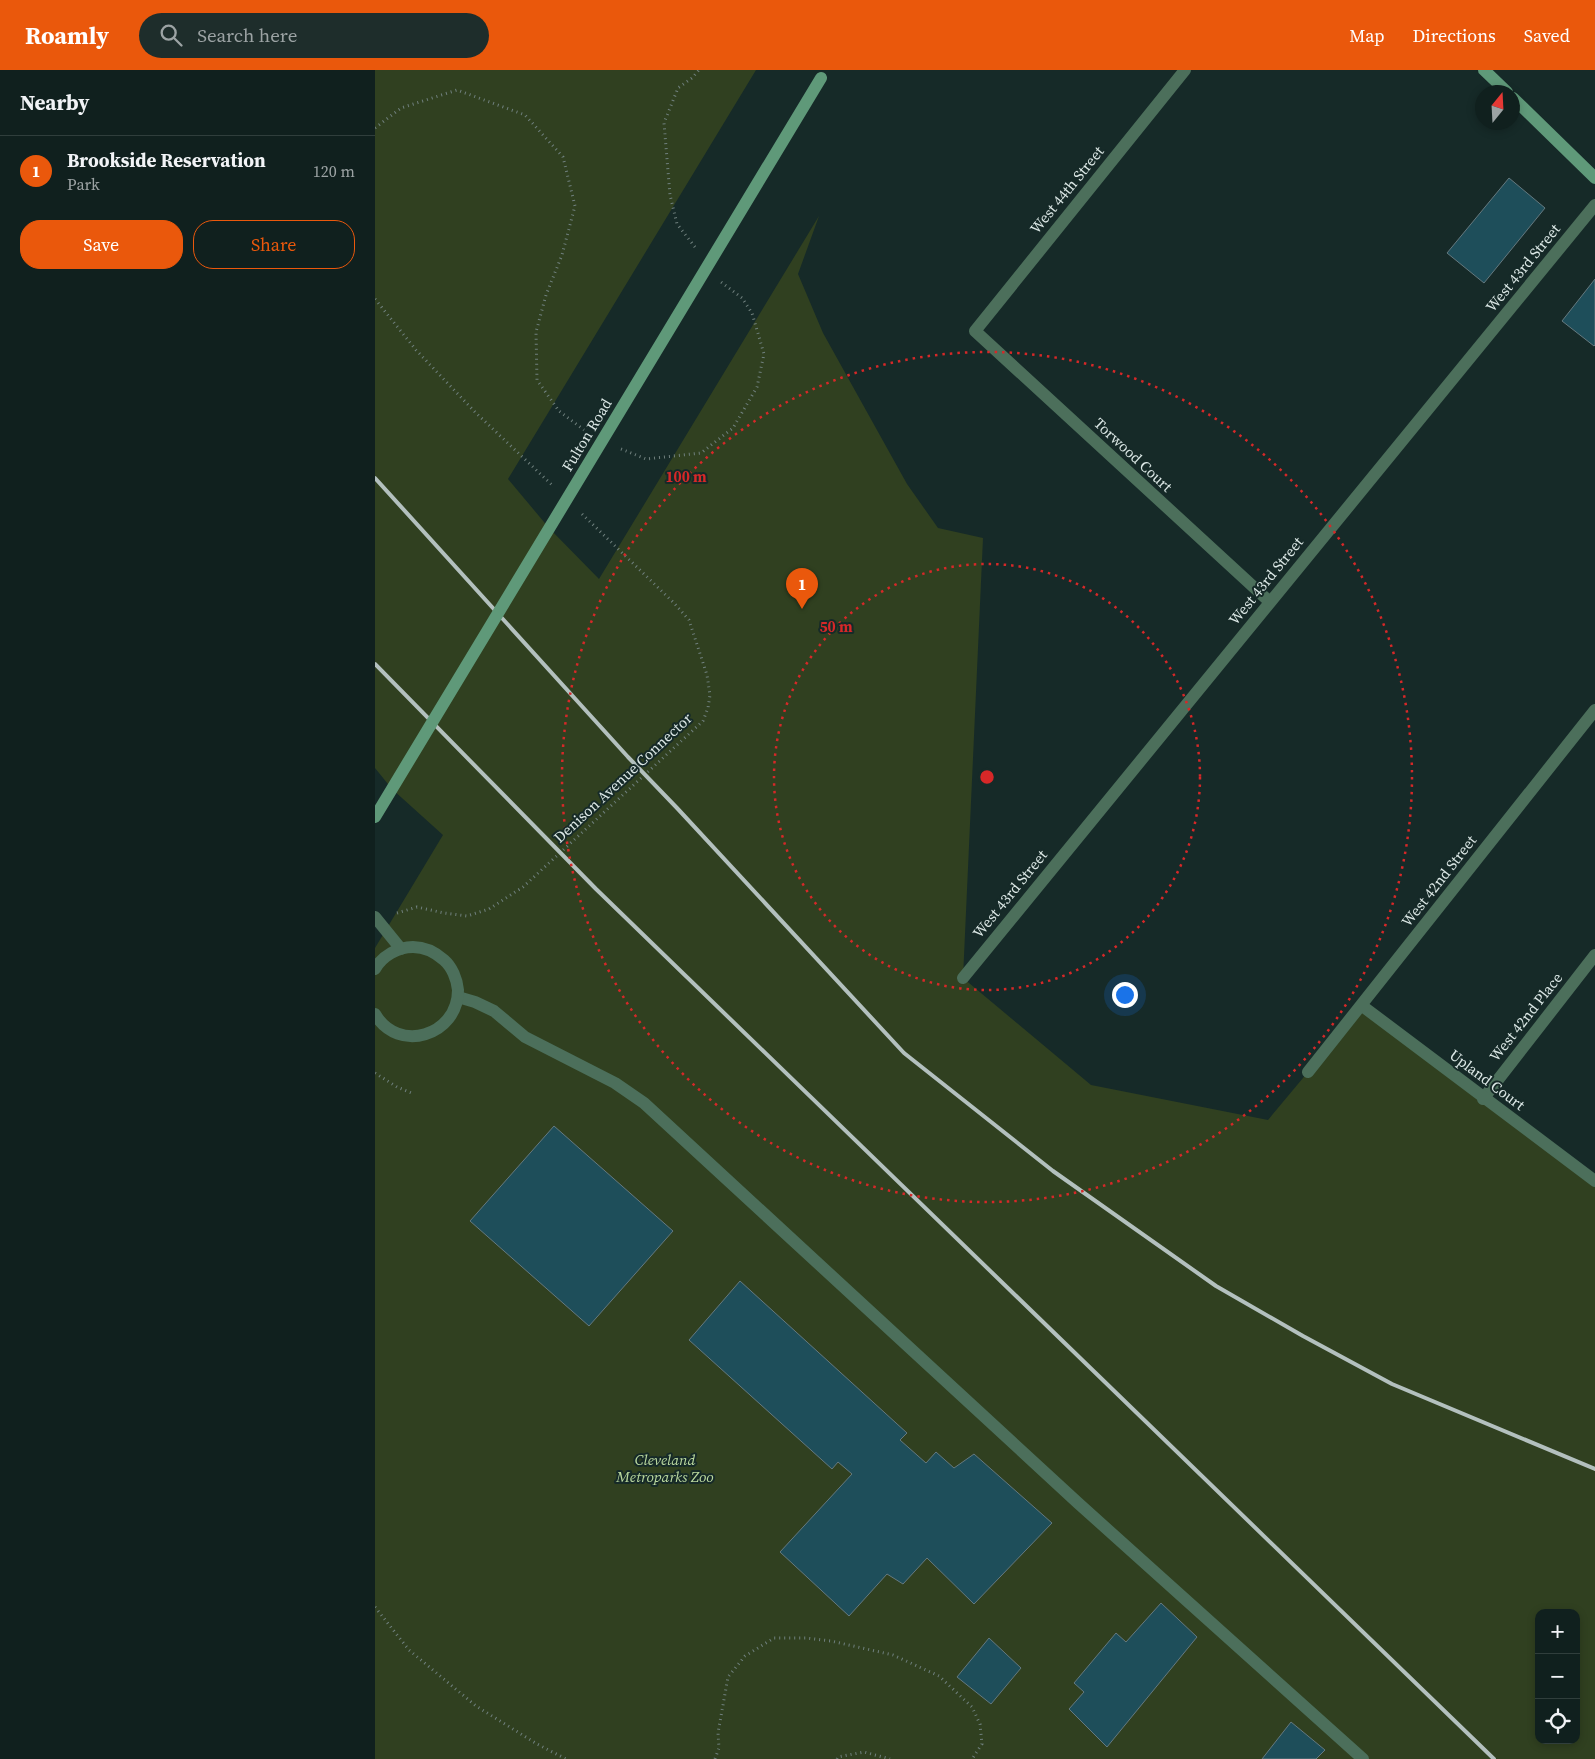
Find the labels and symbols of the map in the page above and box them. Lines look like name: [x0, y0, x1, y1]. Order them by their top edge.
north arrow: [1475, 85, 1520, 130]
street label: West 44th Street: [1025, 141, 1109, 238]
street label: West 43rd Street: [1481, 219, 1565, 316]
street label: Fulton Road: [557, 394, 617, 475]
street label: Torwood Court: [1090, 413, 1177, 497]
text: 100 m: [665, 466, 707, 487]
street label: West 43rd Street: [1224, 532, 1308, 629]
pin: 1: [786, 568, 818, 609]
text: 50 m: [819, 616, 853, 637]
street label: Denison Avenue Connector: [549, 707, 697, 847]
centre of rings: [978, 768, 996, 786]
street label: West 42nd Street: [1396, 830, 1481, 931]
street label: West 43rd Street: [968, 845, 1052, 942]
street label: West 42nd Place: [1484, 968, 1567, 1066]
your location: [1112, 982, 1138, 1008]
street label: Upland Court: [1445, 1044, 1530, 1115]
park label: Cleveland Metroparks Zoo: [615, 1449, 714, 1487]

